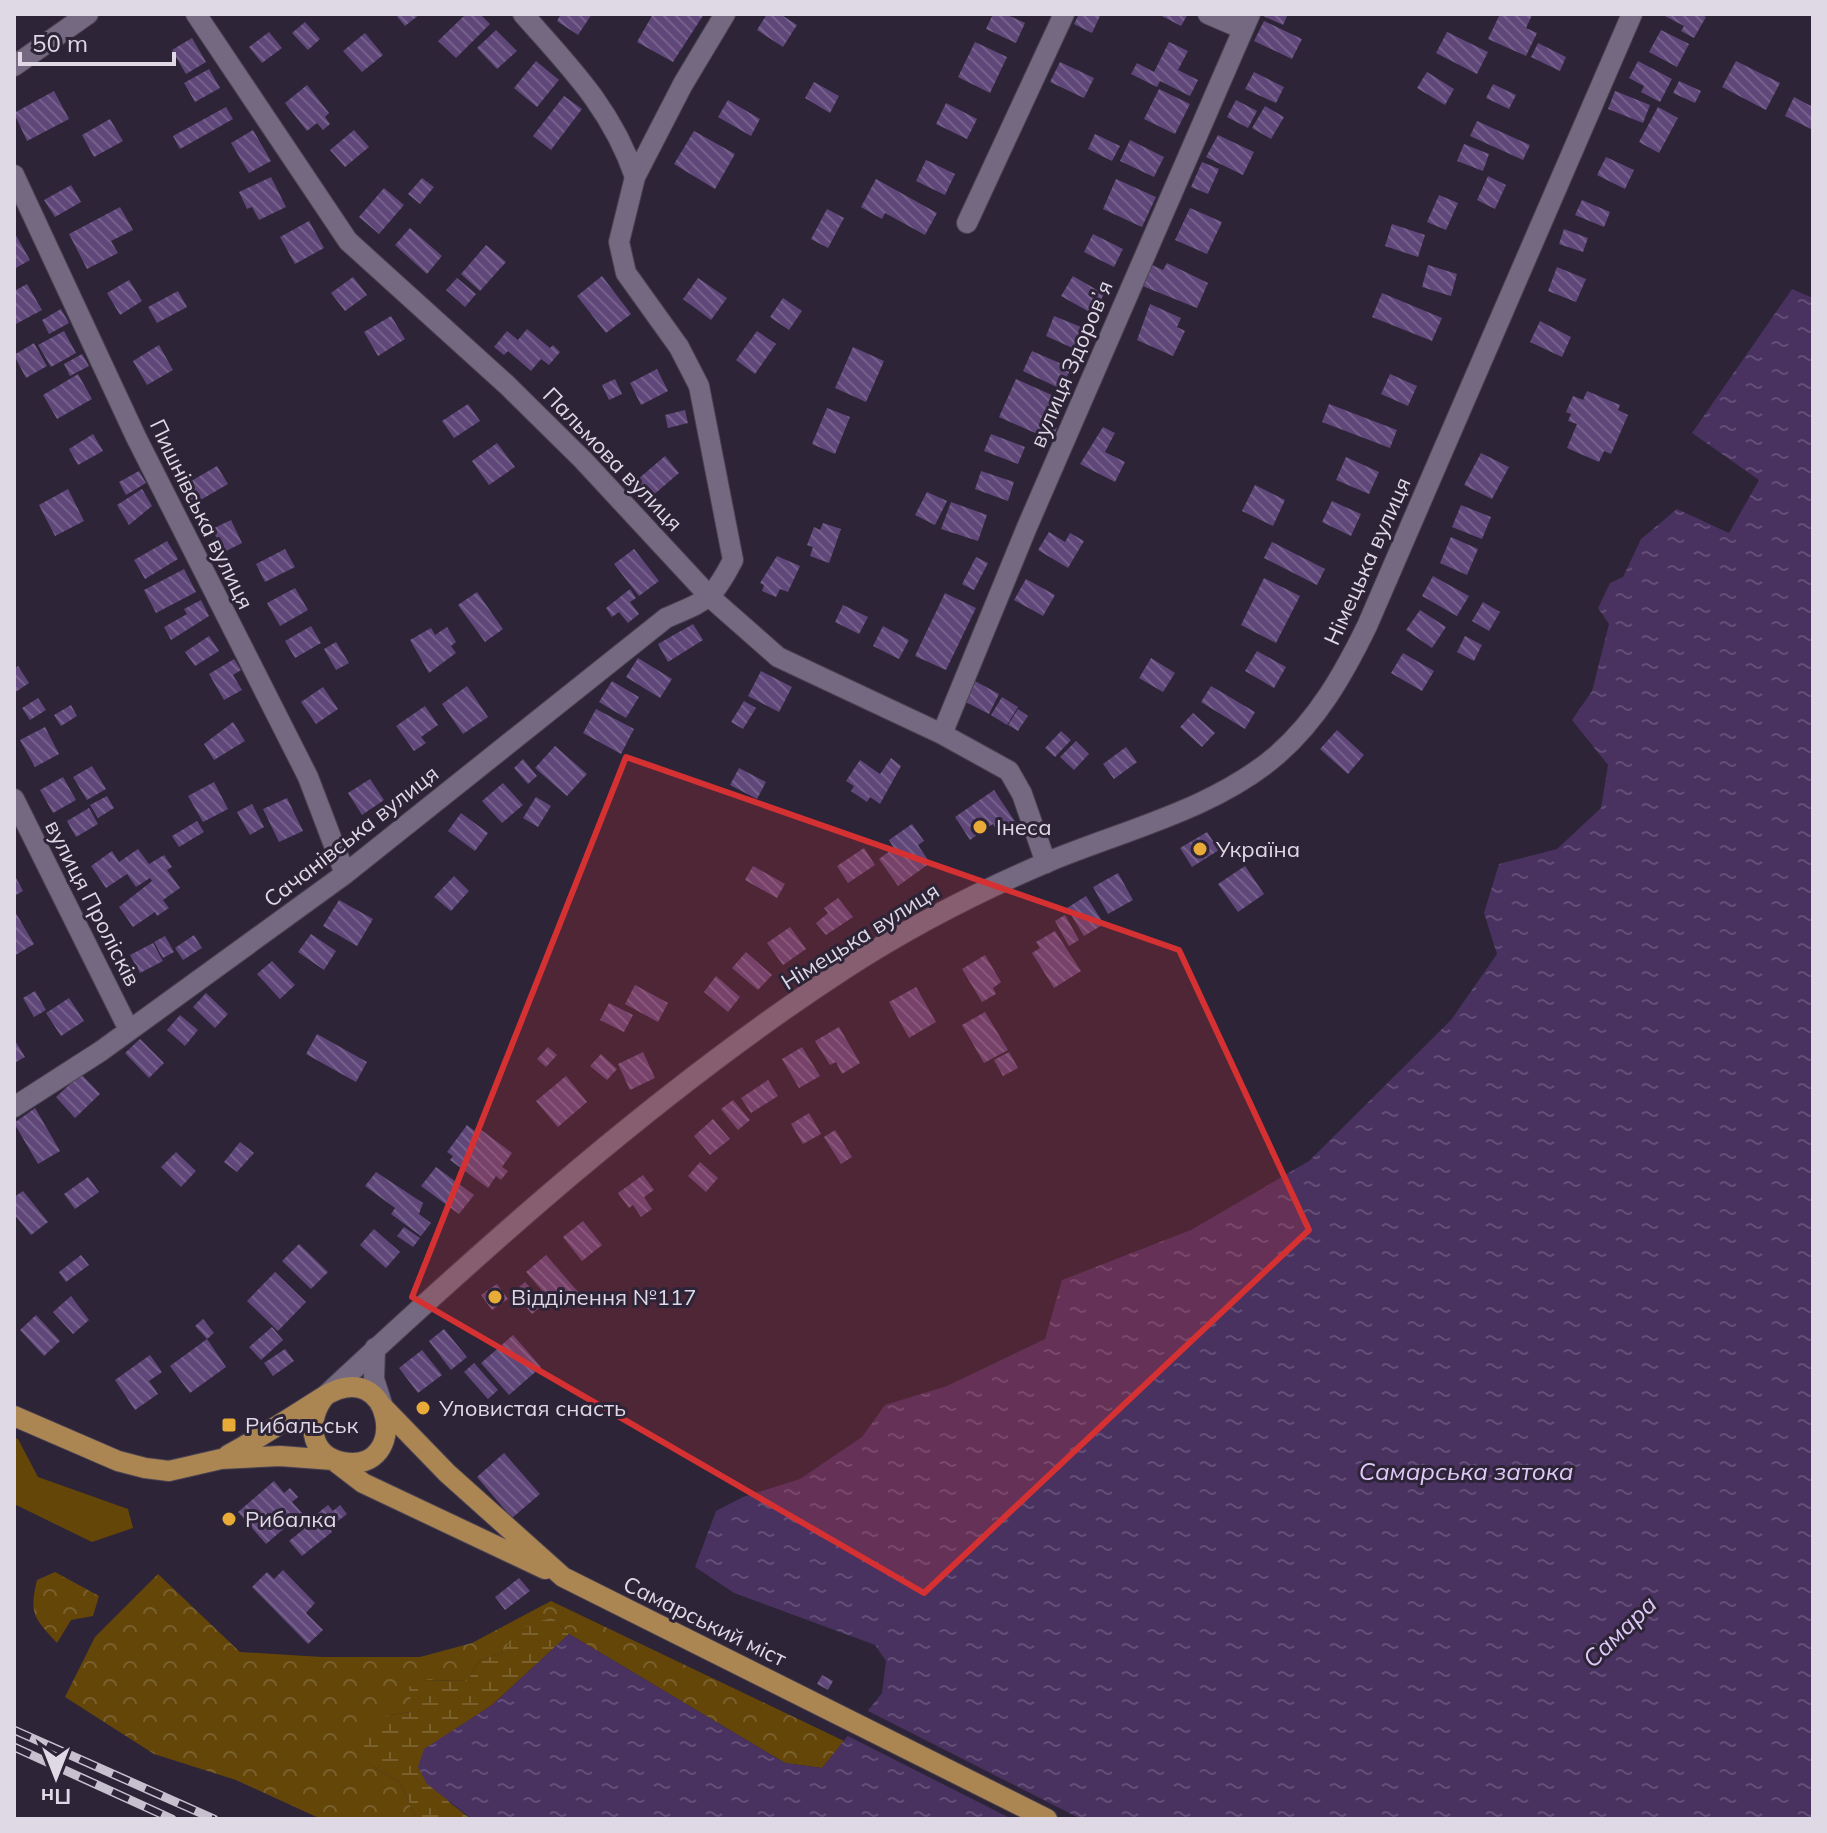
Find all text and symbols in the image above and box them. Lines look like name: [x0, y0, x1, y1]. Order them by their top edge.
scale bar: [20, 16, 174, 66]
text: 50 m: [32, 28, 88, 58]
street label: вулиця Здоровʼя: [1023, 276, 1119, 452]
street label: Пальмова вулиця: [537, 381, 689, 537]
street label: Пишнівська вулиця: [144, 414, 260, 614]
street label: Німецька вулиця: [1317, 473, 1417, 649]
street label: Сачанівська вулиця: [258, 759, 444, 913]
place label: Інеса: [996, 813, 1052, 841]
street label: вулиця Пролісків: [39, 815, 147, 991]
marker: Інеса: [971, 818, 989, 836]
place label: Україна: [1215, 835, 1300, 863]
marker: Україна: [1191, 840, 1209, 858]
street label: Німецька вулиця: [776, 876, 944, 996]
place label: Відділення №117: [511, 1283, 696, 1311]
marker: Відділення №117: [486, 1288, 504, 1306]
place label: Уловистая снасть: [438, 1394, 626, 1422]
marker: Уловистая снасть: [414, 1399, 432, 1417]
place label: Рибальськ: [245, 1411, 359, 1439]
marker: Рибальськ: [220, 1416, 238, 1434]
water label: Самарська затока: [1359, 1456, 1573, 1486]
place label: Рибалка: [245, 1505, 337, 1533]
marker: Рибалка: [220, 1510, 238, 1528]
street label: Самарський міст: [619, 1569, 791, 1673]
water label: Самара: [1576, 1589, 1662, 1674]
north arrow: [16, 1737, 96, 1817]
text: Пн: [41, 1783, 71, 1811]

